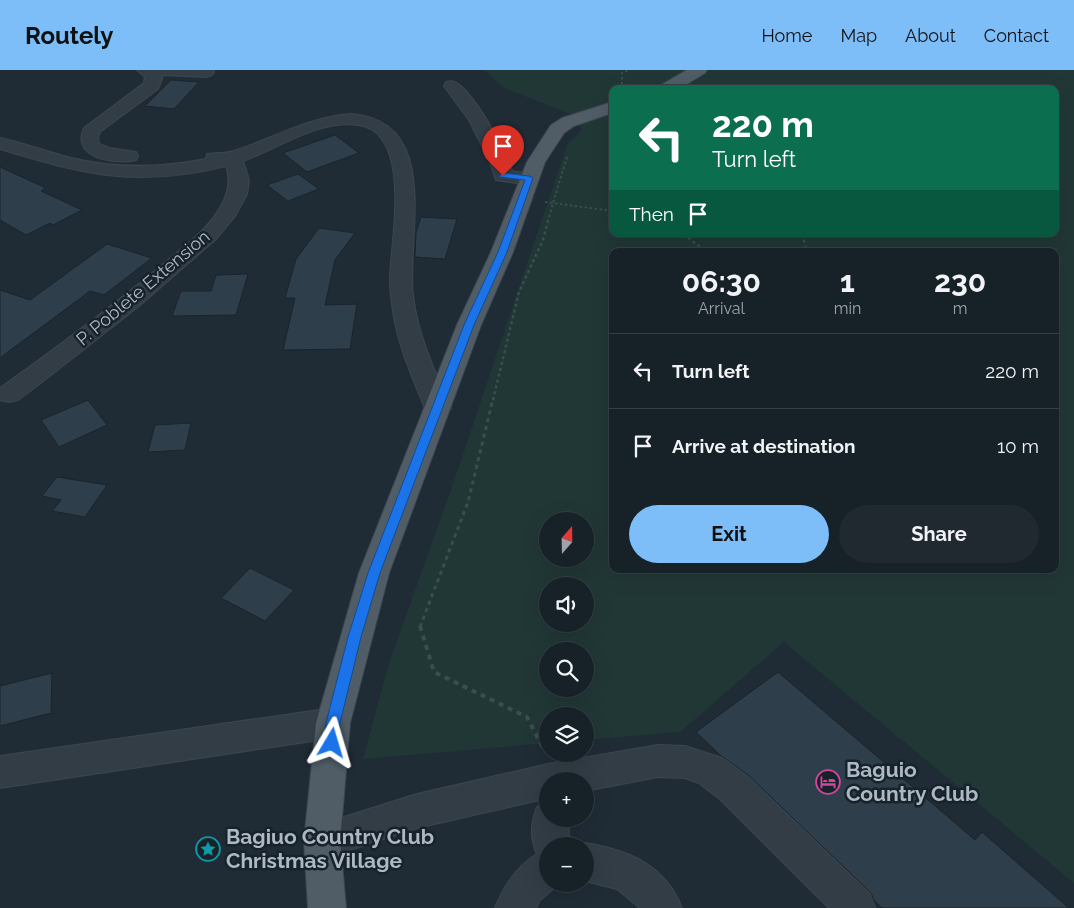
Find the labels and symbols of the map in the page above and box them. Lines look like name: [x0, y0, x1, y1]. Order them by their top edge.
pin: [482, 125, 524, 176]
street label: P. Poblete Extension: [72, 226, 214, 350]
north arrow: [539, 512, 594, 568]
position arrow: [305, 716, 357, 768]
place label: Baguio Country Club: [846, 757, 978, 806]
hotel icon: Baguio Country Club: [815, 769, 841, 795]
place label: Bagiuo Country Club Christmas Village: [226, 824, 434, 873]
place icon: Bagiuo Country Club Christmas Village: [195, 836, 221, 862]

